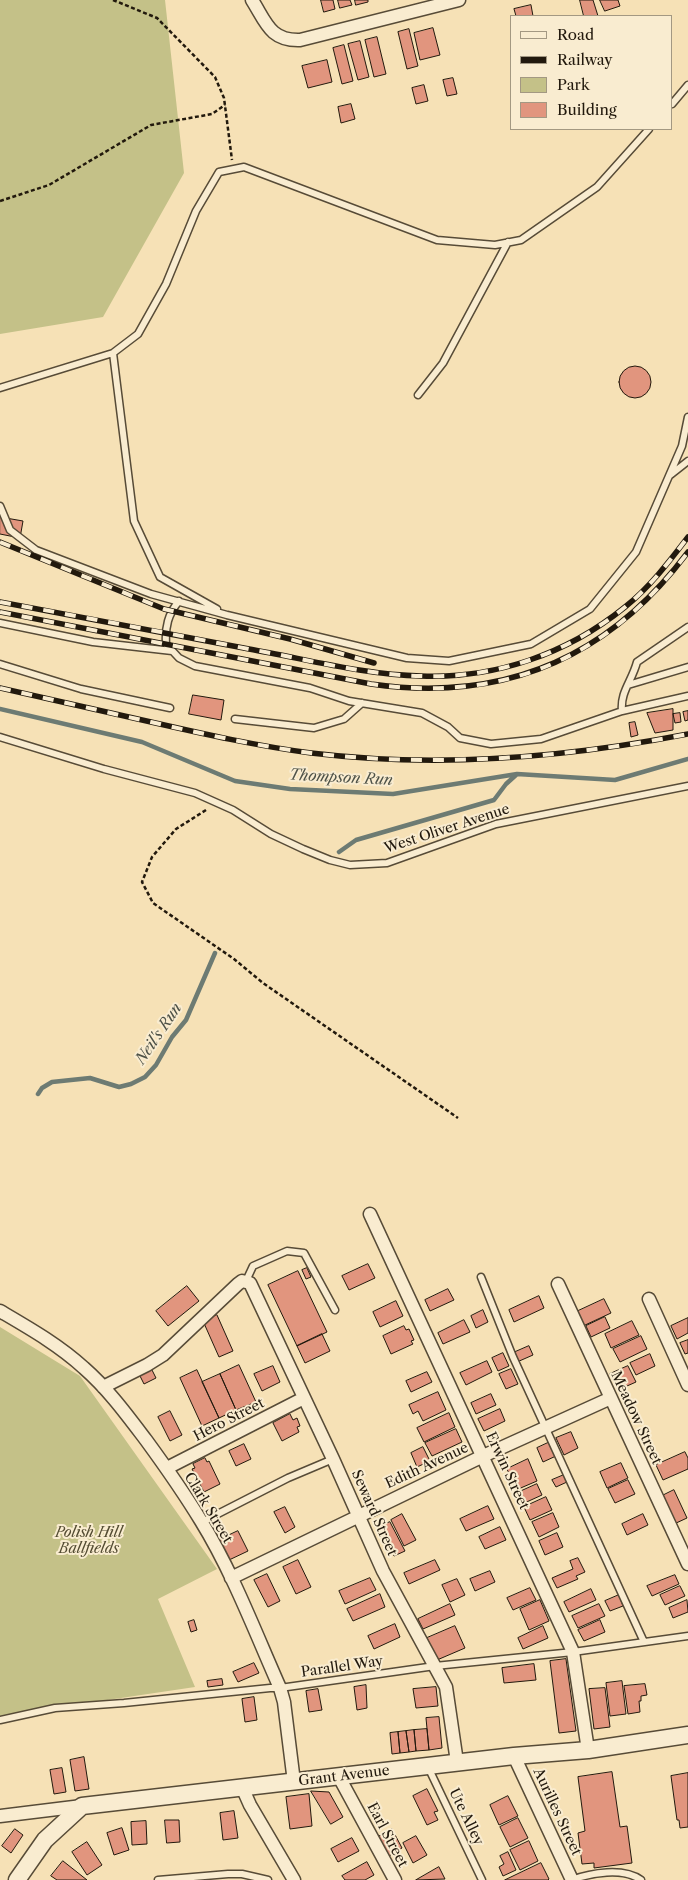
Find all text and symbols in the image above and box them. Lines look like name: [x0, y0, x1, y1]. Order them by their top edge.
legend: [510, 15, 673, 130]
text: Road: [557, 25, 594, 44]
text: Railway: [557, 50, 613, 69]
text: Park: [557, 75, 590, 94]
text: Building: [557, 100, 617, 119]
water label: Thompson Run: [289, 766, 393, 790]
street label: West Oliver Avenue: [382, 801, 512, 857]
water label: Neil's Run: [132, 1000, 186, 1068]
street label: Meadow Street: [607, 1369, 665, 1467]
street label: Hero Street: [191, 1395, 267, 1445]
street label: Erwin Street: [482, 1430, 532, 1512]
street label: Edith Avenue: [383, 1439, 471, 1493]
street label: Seward Street: [348, 1467, 400, 1559]
street label: Clark Street: [180, 1470, 236, 1546]
park label: Polish Hill Ballfields: [55, 1525, 123, 1558]
street label: Parallel Way: [300, 1653, 384, 1681]
street label: Grant Avenue: [297, 1762, 391, 1790]
street label: Aurilles Street: [529, 1766, 585, 1858]
street label: Ute Alley: [445, 1786, 487, 1848]
street label: Earl Street: [363, 1800, 411, 1870]

